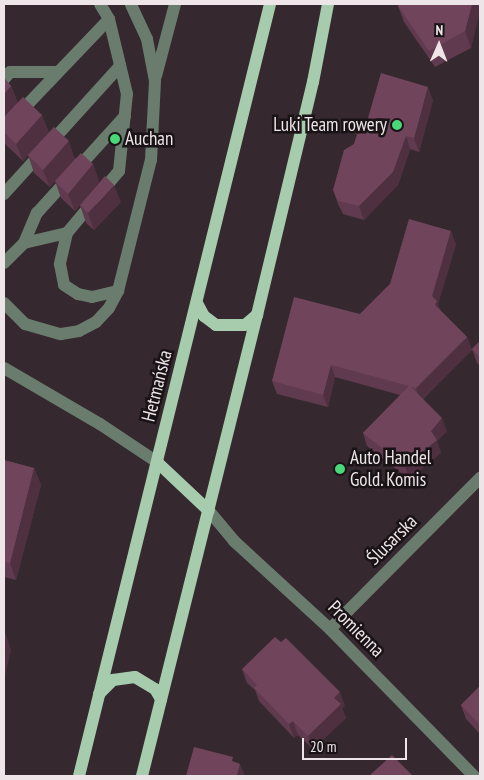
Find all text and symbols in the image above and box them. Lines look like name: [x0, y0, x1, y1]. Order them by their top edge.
north arrow: [414, 20, 464, 70]
text: N: [435, 21, 443, 39]
place label: Luki Team rowery: [273, 114, 387, 136]
marker: Luki Team rowery: [391, 119, 403, 131]
place label: Auchan: [125, 128, 173, 150]
marker: Auchan: [109, 133, 121, 145]
street label: Hetmańska: [137, 348, 177, 424]
place label: Auto Handel Gold. Komis: [350, 447, 431, 491]
marker: Auto Handel Gold. Komis: [334, 463, 346, 475]
street label: Ślusarska: [362, 510, 422, 570]
street label: Promienna: [323, 596, 389, 662]
scale bar: [304, 728, 409, 760]
text: 20 m: [310, 737, 336, 756]

